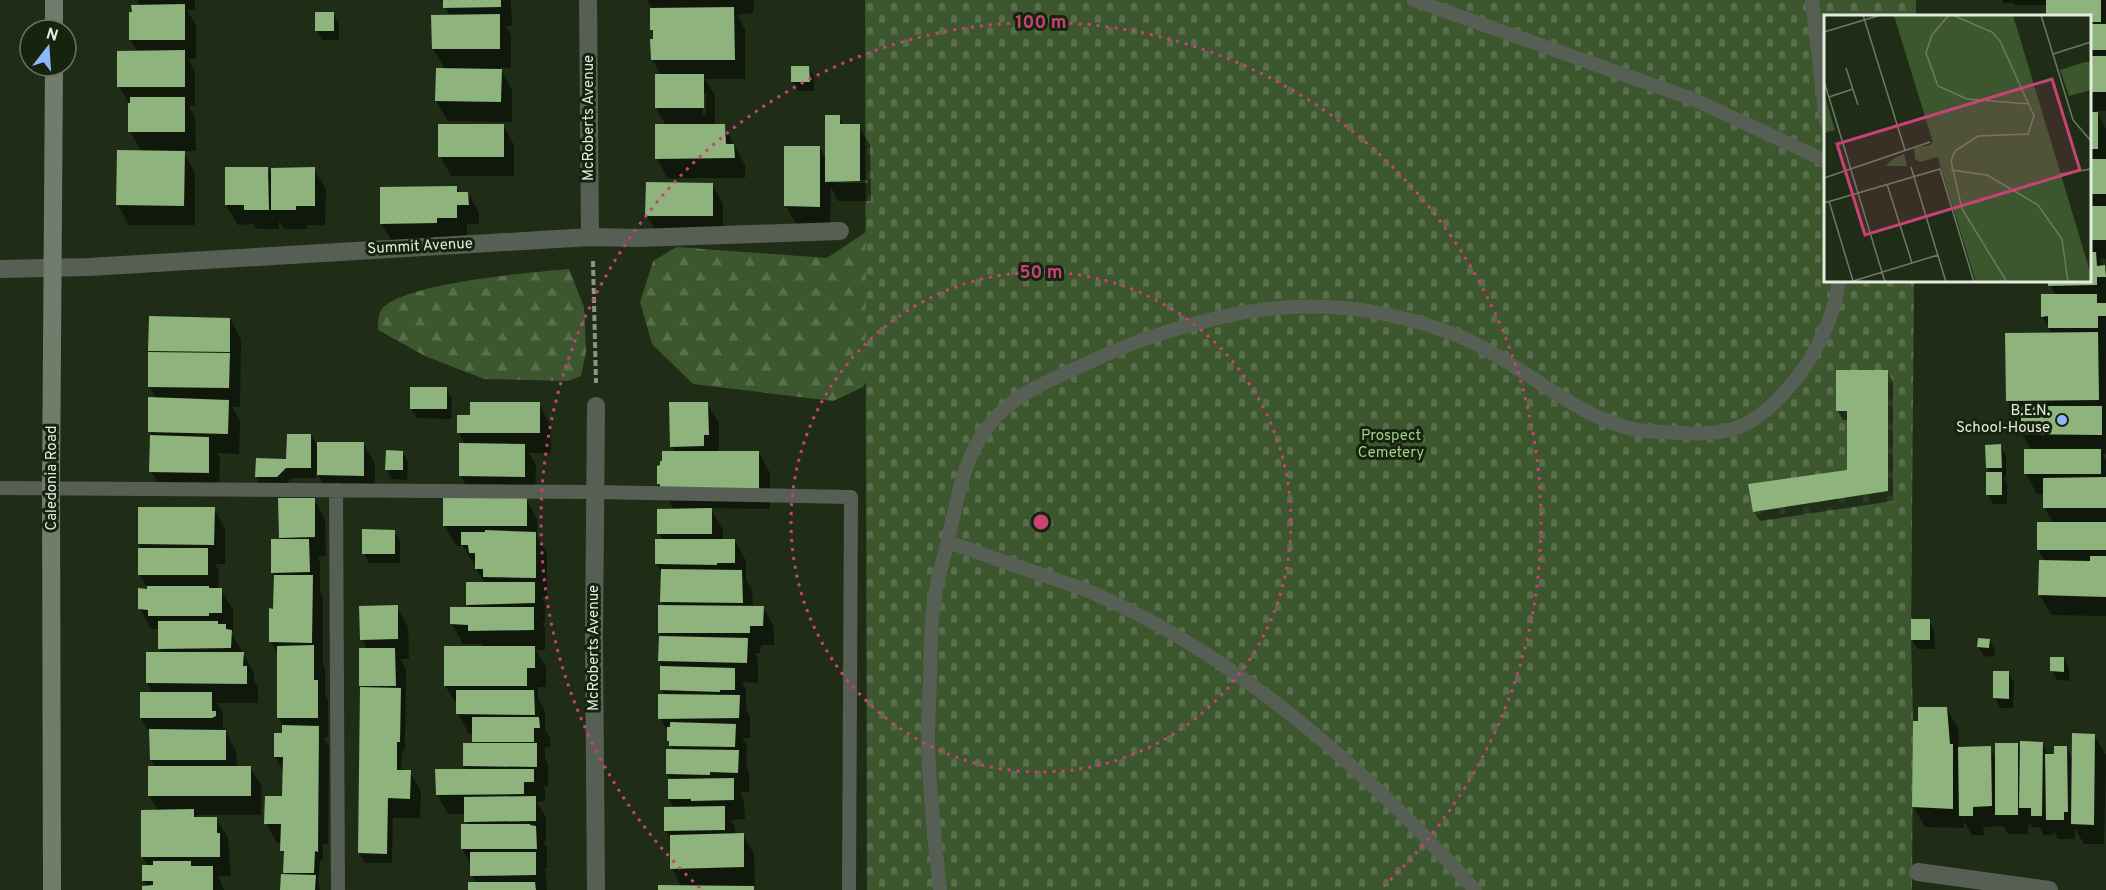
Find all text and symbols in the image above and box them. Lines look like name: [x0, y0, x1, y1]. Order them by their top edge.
text: 100 m: [1015, 12, 1067, 35]
inset map: [1824, 15, 2091, 282]
north arrow: [18, 18, 78, 78]
text: N: [43, 24, 60, 47]
street label: McRoberts Avenue: [580, 55, 599, 181]
street label: Summit Avenue: [367, 235, 473, 259]
text: 50 m: [1019, 262, 1063, 285]
place label: B.E.N. School-House: [1956, 402, 2050, 438]
marker: B.E.N. School-House: [2055, 413, 2069, 427]
street label: Caledonia Road: [43, 426, 62, 530]
park label: Prospect Cemetery: [1358, 427, 1424, 463]
centre of rings: [1031, 512, 1051, 532]
street label: McRoberts Avenue: [585, 585, 604, 711]

